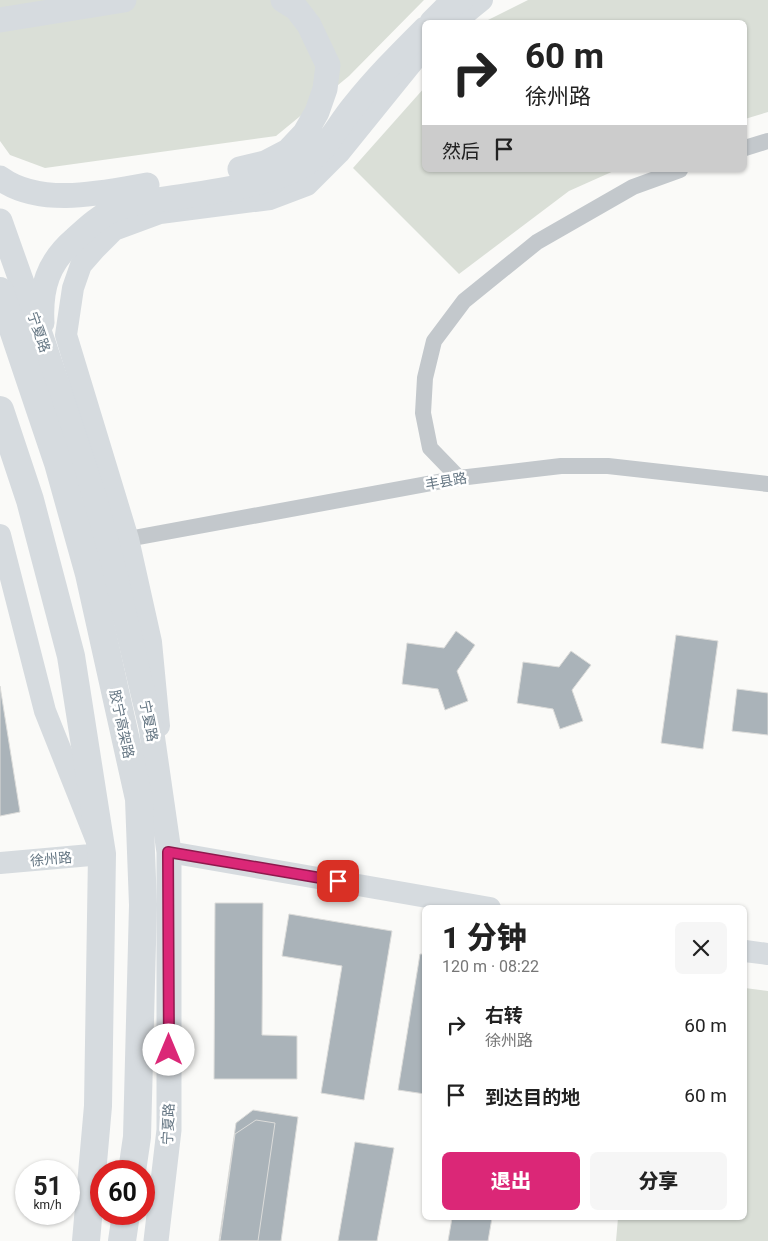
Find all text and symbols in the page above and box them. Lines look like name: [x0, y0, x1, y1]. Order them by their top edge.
text: 60 m: [525, 36, 604, 77]
icon: right: [442, 40, 507, 105]
text: 徐州路: [525, 84, 591, 109]
icon: arrive: [490, 135, 518, 163]
text: 然后: [442, 140, 480, 163]
street label: 宁夏路: [25, 310, 53, 354]
street label: 丰县路: [424, 469, 468, 493]
street label: 胶宁高架路: [107, 688, 137, 760]
street label: 宁夏路: [137, 699, 161, 743]
street label: 徐州路: [29, 849, 73, 869]
pin: [317, 860, 359, 902]
icon: arrive: [324, 867, 352, 895]
text: 1 分钟: [442, 920, 527, 955]
button: close: [675, 922, 727, 974]
text: 120 m · 08:22: [442, 957, 539, 976]
text: 右转: [485, 1004, 523, 1027]
icon: right: [442, 1011, 470, 1039]
text: 60 m: [684, 1014, 727, 1037]
position arrow: [142, 1023, 194, 1075]
text: 徐州路: [485, 1031, 533, 1050]
icon: arrive: [442, 1081, 470, 1109]
text: 60 m: [684, 1084, 727, 1107]
text: 到达目的地: [485, 1086, 580, 1109]
street label: 宁夏路: [159, 1103, 177, 1145]
button: 退出: [442, 1152, 580, 1210]
button: 分享: [590, 1152, 727, 1210]
speed limit sign: 60: [90, 1160, 155, 1225]
text: 51: [33, 1172, 62, 1201]
text: km/h: [33, 1198, 62, 1212]

